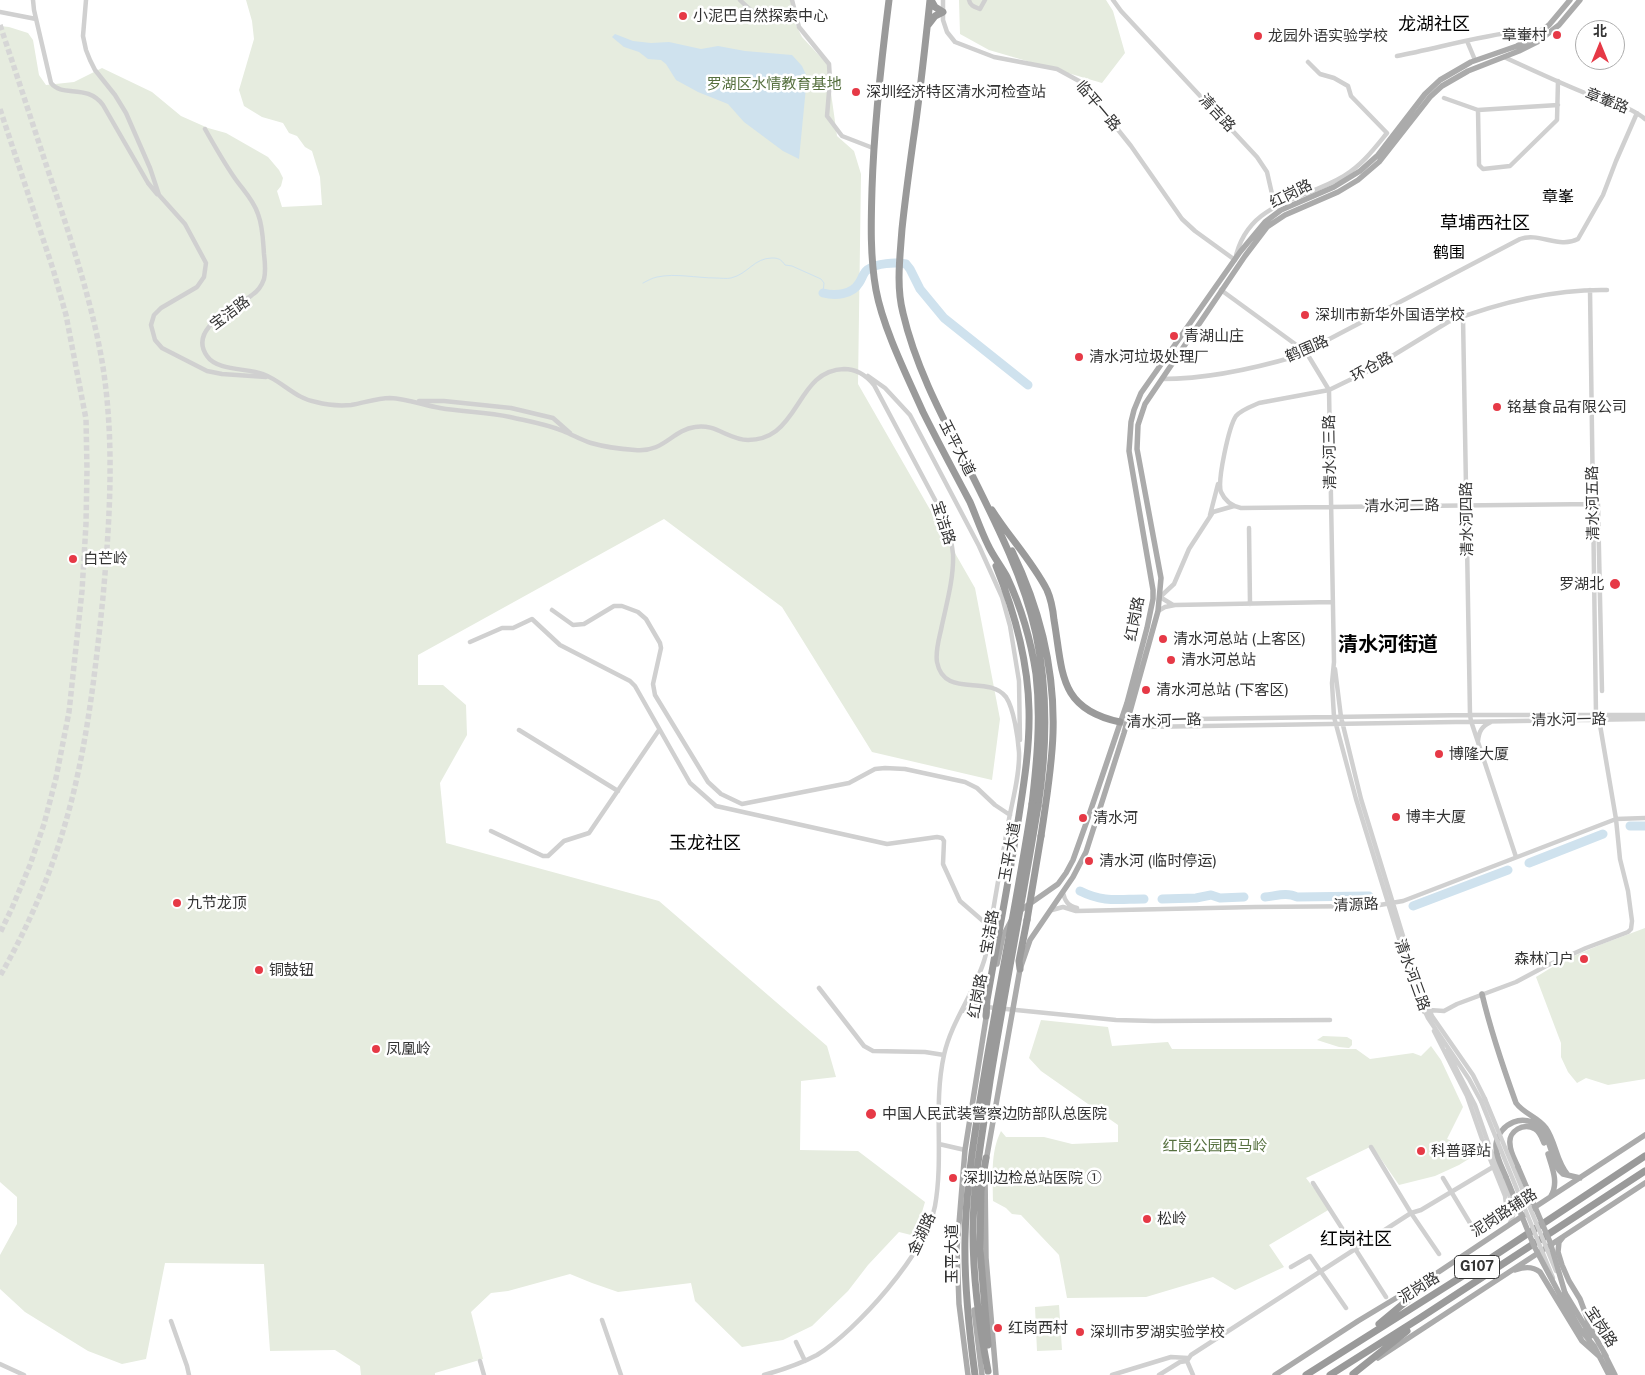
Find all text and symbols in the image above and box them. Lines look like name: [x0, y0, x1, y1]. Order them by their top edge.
place label: 小泥巴自然探索中心: [693, 7, 828, 25]
marker: 小泥巴自然探索中心: [677, 10, 689, 22]
district label: 龙湖社区: [1398, 13, 1470, 35]
north arrow: [1575, 20, 1625, 70]
text: 北: [1593, 23, 1607, 39]
place label: 章輋村: [1502, 26, 1547, 44]
place label: 龙园外语实验学校: [1268, 27, 1388, 45]
marker: 章輋村: [1551, 29, 1563, 41]
marker: 龙园外语实验学校: [1252, 30, 1264, 42]
park label: 罗湖区水情教育基地: [707, 75, 841, 93]
street label: 临平一路: [1072, 77, 1124, 135]
place label: 深圳经济特区清水河检查站: [866, 83, 1046, 101]
street label: 章輋路: [1583, 85, 1631, 117]
marker: 深圳经济特区清水河检查站: [850, 86, 862, 98]
street label: 清吉路: [1195, 90, 1239, 136]
street label: 红岗路: [1267, 176, 1315, 212]
district label: 章峯: [1542, 187, 1574, 207]
district label: 草埔西社区: [1440, 212, 1530, 234]
district label: 鹤围: [1433, 243, 1465, 263]
street label: 宝洁路: [207, 292, 253, 334]
place label: 深圳市新华外国语学校: [1315, 306, 1465, 324]
marker: 深圳市新华外国语学校: [1299, 309, 1311, 321]
place label: 青湖山庄: [1184, 327, 1244, 345]
marker: 青湖山庄: [1168, 330, 1180, 342]
street label: 鹤围路: [1283, 332, 1331, 366]
place label: 清水河垃圾处理厂: [1089, 348, 1209, 366]
street label: 环仓路: [1348, 348, 1396, 386]
marker: 清水河垃圾处理厂: [1073, 351, 1085, 363]
place label: 铭基食品有限公司: [1507, 398, 1627, 416]
marker: 铭基食品有限公司: [1491, 401, 1503, 413]
street label: 清水河三路: [1320, 414, 1340, 490]
street label: 玉平大道: [935, 417, 979, 479]
street label: 清水河五路: [1583, 465, 1603, 541]
street label: 清水河四路: [1457, 481, 1477, 557]
street label: 清水河二路: [1364, 496, 1440, 516]
street label: 宝洁路: [927, 499, 959, 547]
place label: 白芒岭: [83, 550, 128, 568]
marker: 白芒岭: [67, 553, 79, 565]
place label: 罗湖北: [1559, 575, 1604, 593]
marker: 罗湖北: [1608, 577, 1622, 591]
street label: 红岗路: [1122, 595, 1148, 643]
place label: 清水河总站 (上客区): [1173, 630, 1306, 648]
marker: 清水河总站 (上客区): [1157, 633, 1169, 645]
district label: 清水河街道: [1338, 633, 1438, 657]
place label: 清水河总站: [1181, 651, 1256, 669]
marker: 清水河总站: [1165, 654, 1177, 666]
place label: 清水河总站 (下客区): [1156, 681, 1289, 699]
marker: 清水河总站 (下客区): [1140, 684, 1152, 696]
street label: 清水河一路: [1531, 710, 1607, 730]
street label: 清水河一路: [1126, 711, 1202, 731]
place label: 博隆大厦: [1449, 745, 1509, 763]
marker: 博隆大厦: [1433, 748, 1445, 760]
place label: 博丰大厦: [1406, 808, 1466, 826]
place label: 清水河: [1093, 809, 1138, 827]
marker: 博丰大厦: [1390, 811, 1402, 823]
marker: 清水河: [1077, 812, 1089, 824]
street label: 玉平大道: [996, 821, 1024, 883]
district label: 玉龙社区: [669, 832, 741, 854]
place label: 清水河 (临时停运): [1099, 852, 1217, 870]
marker: 清水河 (临时停运): [1083, 855, 1095, 867]
place label: 九节龙顶: [187, 894, 247, 912]
street label: 清源路: [1333, 895, 1379, 915]
marker: 九节龙顶: [171, 897, 183, 909]
street label: 宝洁路: [977, 908, 1003, 956]
street label: 清水河三路: [1391, 937, 1433, 1013]
place label: 森林门户: [1514, 950, 1574, 968]
marker: 森林门户: [1578, 953, 1590, 965]
place label: 铜鼓钮: [269, 961, 314, 979]
marker: 铜鼓钮: [253, 964, 265, 976]
street label: 红岗路: [965, 972, 991, 1020]
place label: 凤凰岭: [386, 1040, 431, 1058]
marker: 凤凰岭: [370, 1043, 382, 1055]
place label: 中国人民武装警察边防部队总医院: [882, 1105, 1107, 1123]
marker: 中国人民武装警察边防部队总医院: [864, 1107, 878, 1121]
park label: 红岗公园西马岭: [1163, 1137, 1267, 1155]
place label: 科普驿站: [1431, 1142, 1491, 1160]
marker: 科普驿站: [1415, 1145, 1427, 1157]
place label: 深圳边检总站医院 ①: [963, 1169, 1102, 1187]
marker: 深圳边检总站医院 ①: [947, 1172, 959, 1184]
street label: 泥岗路辅路: [1468, 1185, 1540, 1241]
street label: 金湖路: [904, 1210, 940, 1258]
place label: 松岭: [1157, 1210, 1187, 1228]
marker: 松岭: [1141, 1213, 1153, 1225]
street label: 玉平大道: [943, 1224, 961, 1284]
district label: 红岗社区: [1320, 1228, 1392, 1250]
road number: G107: [1454, 1256, 1500, 1278]
street label: 泥岗路: [1395, 1268, 1443, 1308]
street label: 宝岗路: [1581, 1303, 1621, 1351]
place label: 红岗西村: [1008, 1319, 1068, 1337]
marker: 红岗西村: [992, 1322, 1004, 1334]
place label: 深圳市罗湖实验学校: [1090, 1323, 1225, 1341]
marker: 深圳市罗湖实验学校: [1074, 1326, 1086, 1338]

